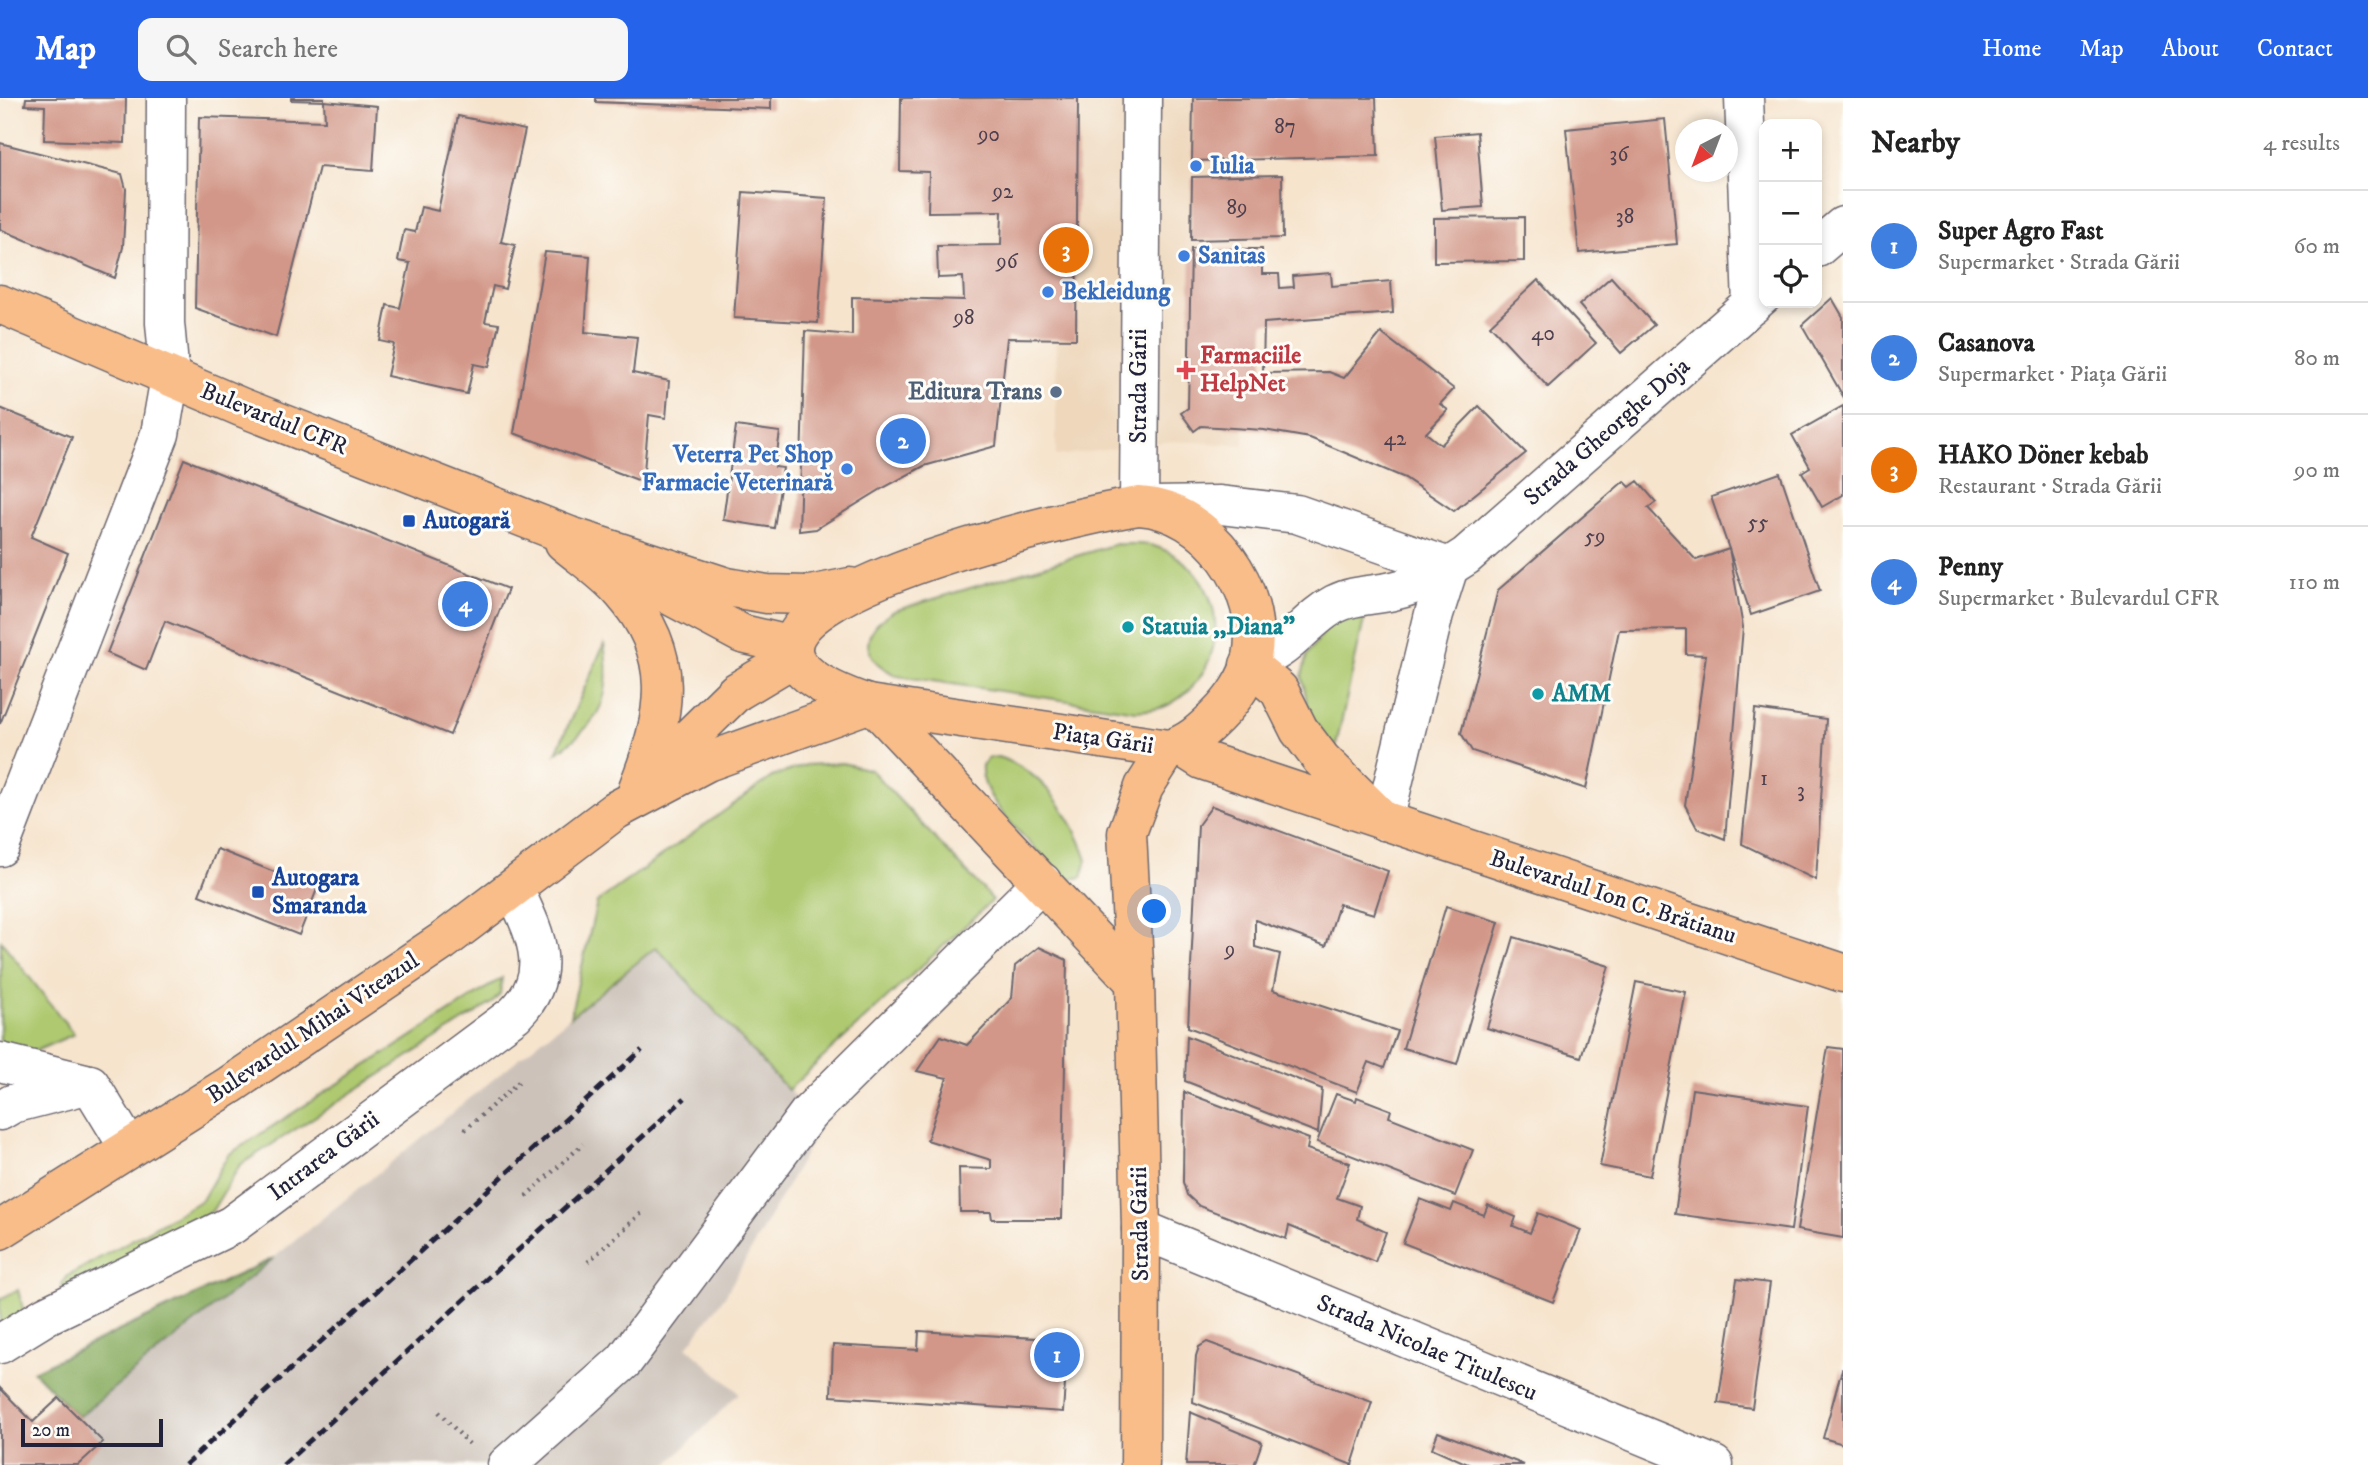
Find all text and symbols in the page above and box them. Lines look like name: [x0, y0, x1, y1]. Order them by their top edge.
search box: [138, 18, 628, 81]
text: Map: [35, 29, 96, 70]
icon: search: [162, 30, 200, 68]
text: Search here: [218, 33, 338, 66]
text: Home: [1982, 34, 2041, 64]
text: Map: [2079, 34, 2124, 64]
text: About: [2162, 34, 2219, 64]
text: Contact: [2257, 34, 2333, 64]
house number: 87: [1274, 114, 1296, 140]
north arrow: [1675, 119, 1738, 182]
map controls: [1759, 119, 1822, 308]
button: +: [1759, 119, 1822, 182]
house number: 90: [977, 122, 1000, 148]
text: Nearby: [1871, 125, 1960, 162]
text: 4 results: [2263, 129, 2340, 158]
house number: 36: [1610, 142, 1629, 168]
place label: Iulia: [1210, 151, 1256, 181]
marker: Iulia: [1188, 158, 1204, 174]
house number: 92: [992, 179, 1014, 205]
button: −: [1759, 182, 1822, 245]
house number: 89: [1227, 195, 1248, 221]
house number: 38: [1616, 204, 1634, 230]
text: Super Agro Fast: [1938, 215, 2104, 248]
pin: 3: [1043, 224, 1089, 276]
text: 1: [1890, 232, 1898, 261]
text: 60 m: [2293, 232, 2340, 261]
place label: Sanitas: [1198, 241, 1265, 271]
button: locate: [1759, 245, 1822, 308]
marker: Sanitas: [1176, 248, 1192, 264]
text: Supermarket · Strada Gării: [1938, 248, 2180, 277]
house number: 96: [995, 249, 1019, 275]
place label: Bekleidung: [1062, 277, 1171, 307]
marker: Bekleidung: [1040, 284, 1056, 300]
house number: 98: [953, 305, 975, 331]
house number: 40: [1531, 321, 1555, 347]
text: Casanova: [1938, 327, 2035, 360]
street label: Strada Gării: [1124, 329, 1154, 444]
place label: Farmaciile HelpNet: [1200, 341, 1301, 399]
text: 2: [1888, 344, 1900, 373]
text: 80 m: [2294, 344, 2340, 373]
street label: Strada Gheorghe Doja: [1517, 351, 1697, 513]
text: Supermarket · Piața Gării: [1938, 360, 2167, 389]
marker: Farmaciile HelpNet: [1178, 362, 1194, 378]
street label: Bulevardul CFR: [196, 376, 352, 462]
place label: Editura Trans: [908, 377, 1042, 407]
marker: Editura Trans: [1048, 384, 1064, 400]
pin: 2: [880, 415, 926, 467]
house number: 42: [1384, 426, 1407, 452]
text: HAKO Döner kebab: [1938, 439, 2148, 472]
place label: Veterra Pet Shop Farmacie Veterinară: [642, 440, 834, 498]
text: 3: [1890, 456, 1898, 485]
text: 90 m: [2294, 456, 2340, 485]
marker: Veterra Pet Shop Farmacie Veterinară: [839, 461, 855, 477]
text: Restaurant · Strada Gării: [1938, 472, 2162, 501]
place label: Autogară: [422, 506, 511, 536]
house number: 55: [1748, 510, 1768, 536]
marker: Autogară: [401, 513, 417, 529]
house number: 59: [1585, 524, 1605, 550]
text: Penny: [1938, 551, 2003, 584]
text: 4: [1887, 568, 1901, 597]
text: 110 m: [2289, 568, 2340, 597]
pin: 4: [442, 578, 488, 630]
text: Supermarket · Bulevardul CFR: [1938, 584, 2219, 613]
place label: Statuia ,,Diana": [1142, 612, 1295, 642]
marker: Statuia ,,Diana": [1120, 619, 1136, 635]
place label: AMM: [1551, 679, 1611, 709]
marker: AMM: [1530, 686, 1546, 702]
street label: Piața Gării: [1051, 717, 1155, 761]
house number: 1: [1760, 766, 1768, 792]
house number: 3: [1797, 778, 1805, 804]
street label: Bulevardul Ion C. Brătianu: [1486, 843, 1740, 951]
place label: Autogara Smaranda: [271, 863, 367, 921]
marker: Autogara Smaranda: [250, 884, 266, 900]
your location: [1137, 894, 1171, 928]
house number: 9: [1224, 937, 1235, 963]
street label: Bulevardul Mihai Viteazul: [201, 945, 426, 1110]
street label: Intrarea Gării: [262, 1104, 386, 1208]
street label: Strada Gării: [1124, 1166, 1156, 1282]
street label: Strada Nicolae Titulescu: [1312, 1288, 1542, 1408]
pin: 1: [1034, 1329, 1080, 1381]
scale bar: [21, 1416, 163, 1448]
text: 20 m: [32, 1419, 70, 1442]

